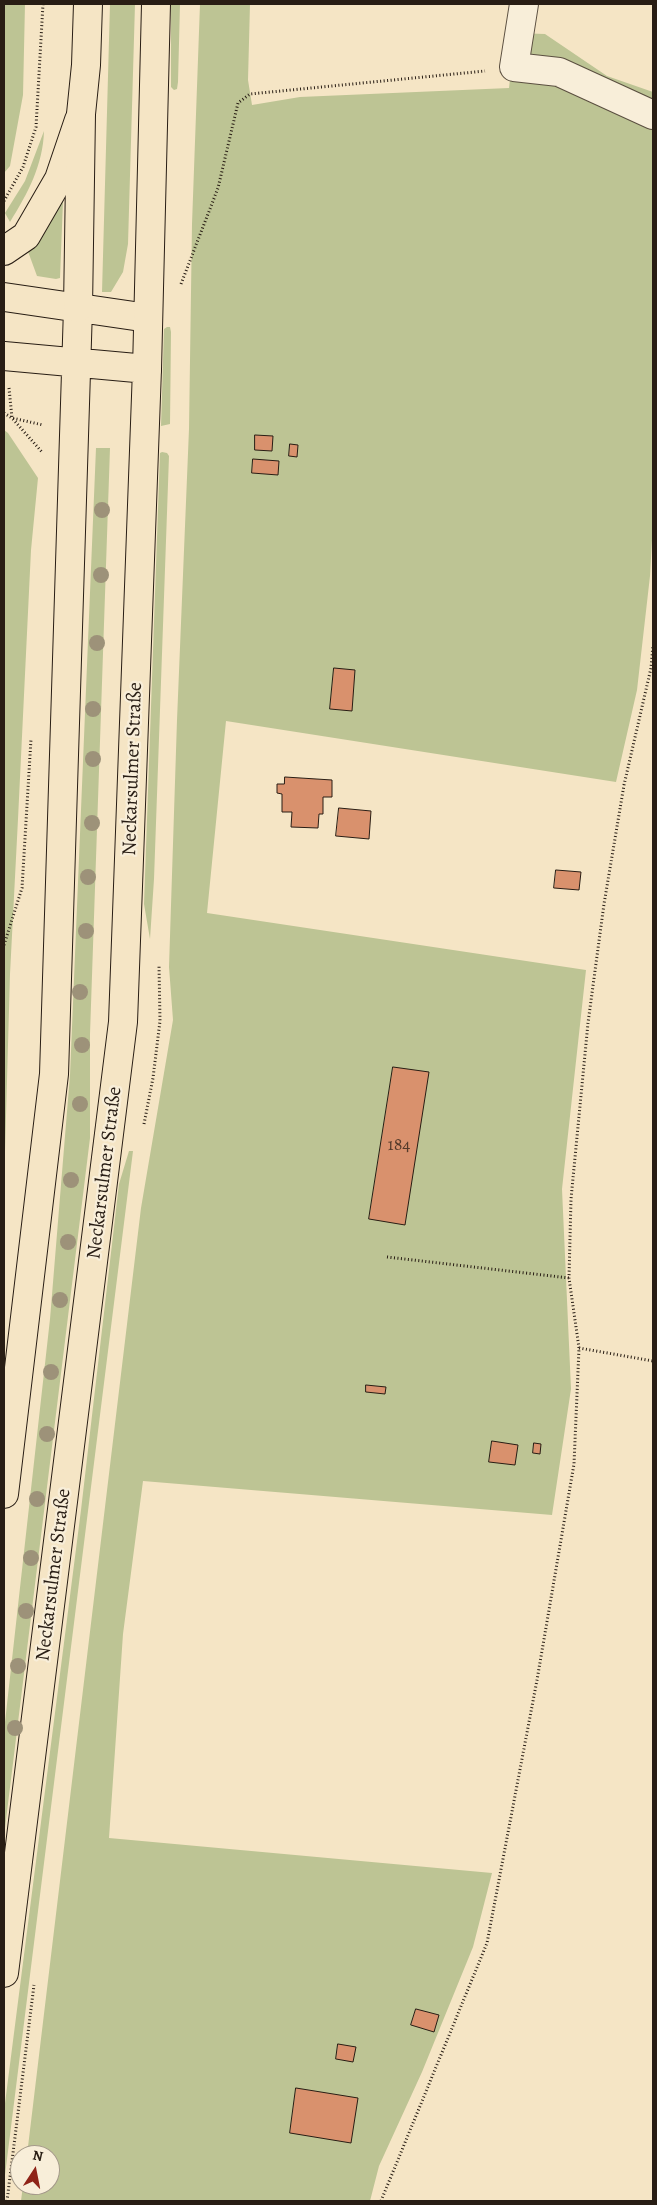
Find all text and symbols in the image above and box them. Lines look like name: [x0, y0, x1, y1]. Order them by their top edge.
street label: Neckarsulmer Straße: [118, 682, 148, 856]
street label: Neckarsulmer Straße: [83, 1085, 127, 1261]
house number: 184: [387, 1135, 411, 1157]
street label: Neckarsulmer Straße: [32, 1487, 76, 1663]
north arrow: [10, 2145, 60, 2195]
text: N: [31, 2145, 45, 2166]

